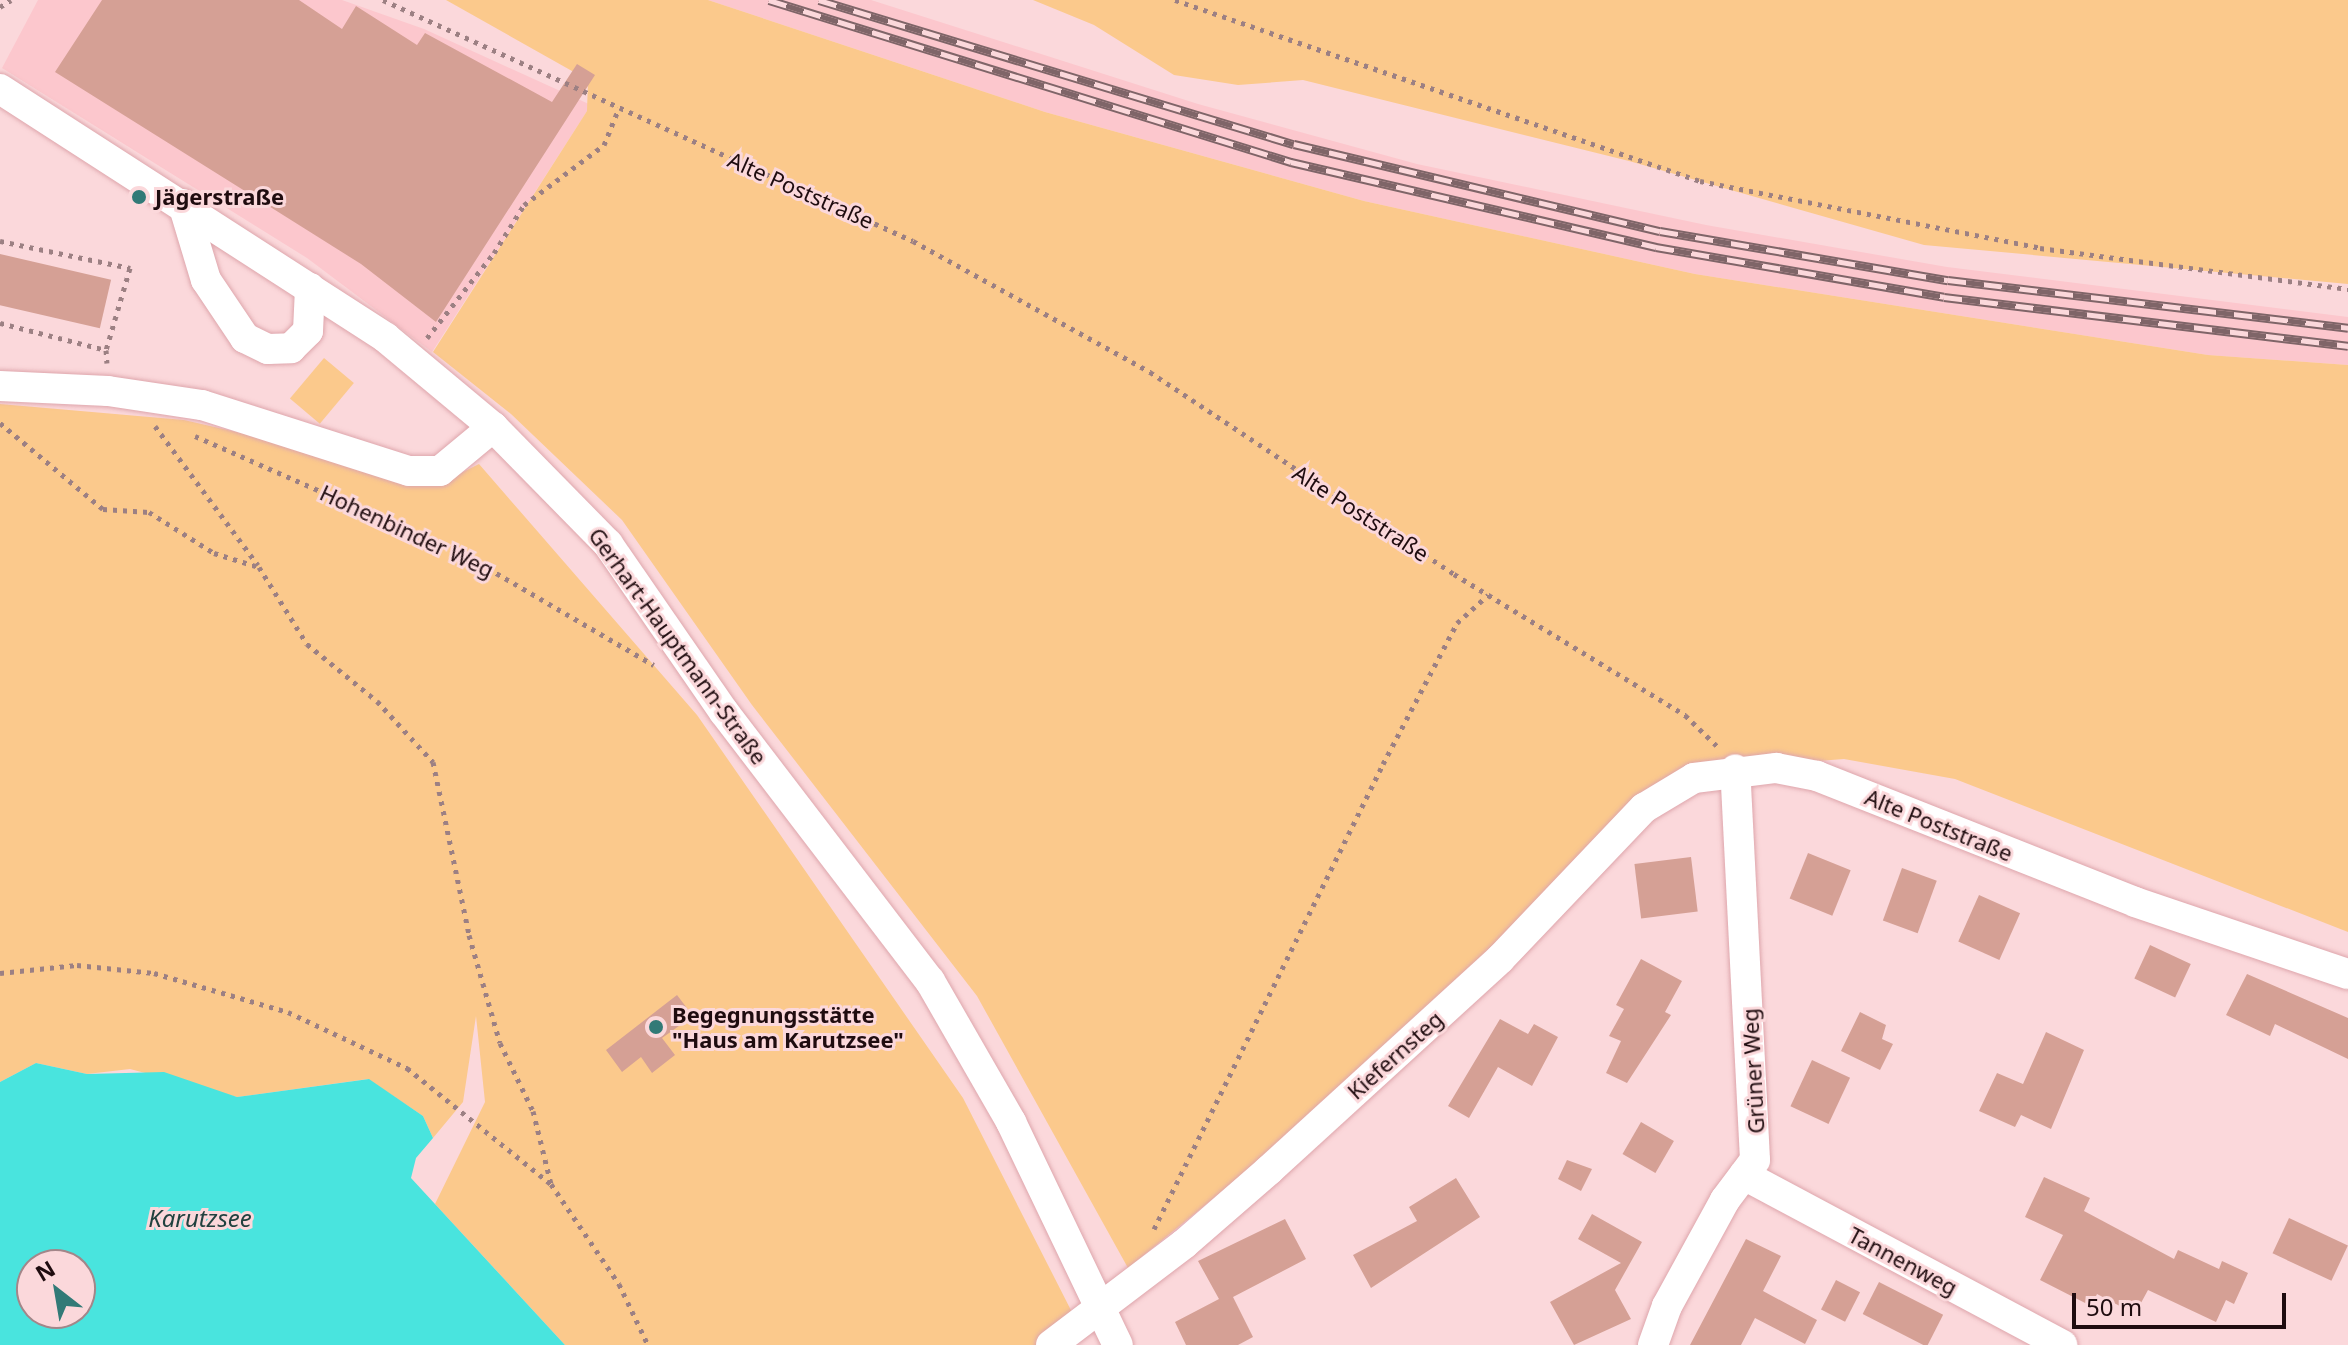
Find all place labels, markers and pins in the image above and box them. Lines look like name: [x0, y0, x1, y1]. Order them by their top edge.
place label: Jägerstraße: [155, 184, 284, 210]
marker: Jägerstraße: [130, 188, 148, 206]
place label: Begegnungsstätte "Haus am Karutzsee": [672, 1001, 904, 1052]
marker: Begegnungsstätte "Haus am Karutzsee": [647, 1018, 665, 1036]

